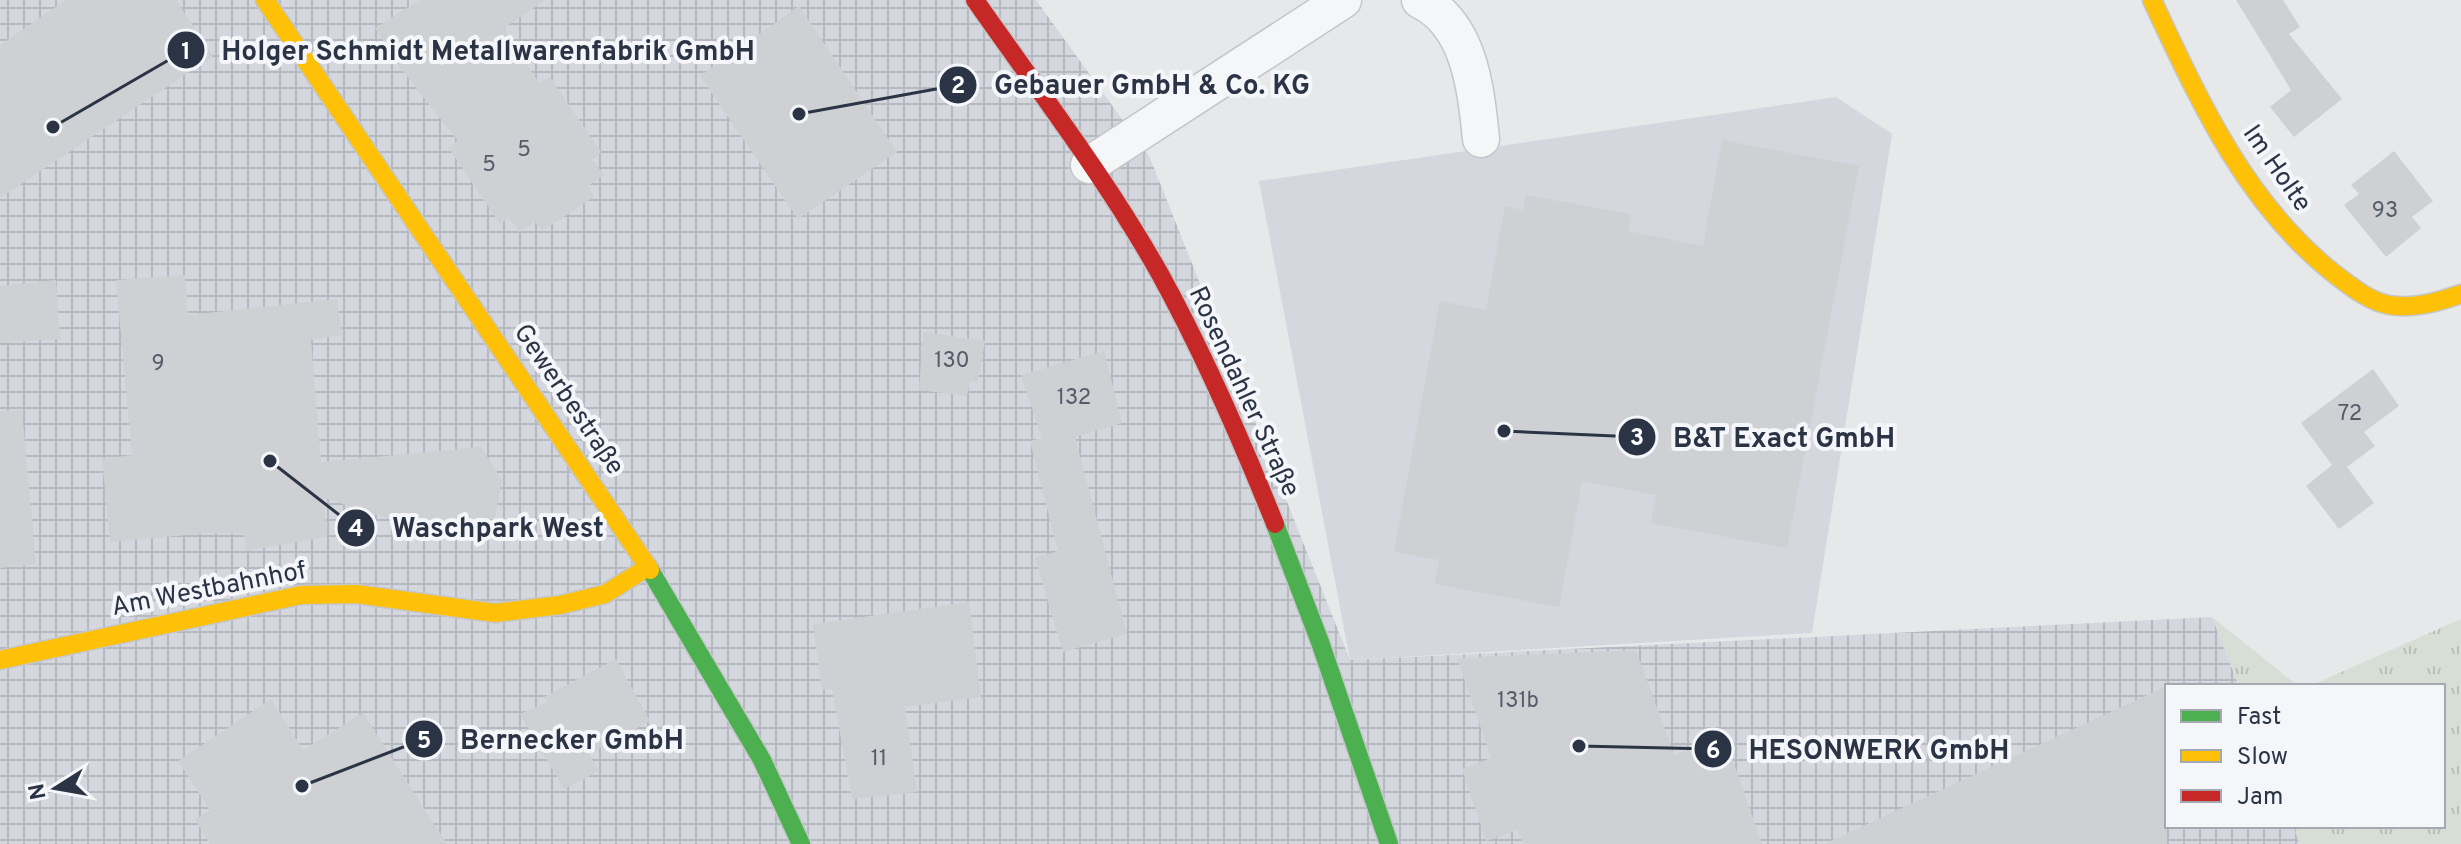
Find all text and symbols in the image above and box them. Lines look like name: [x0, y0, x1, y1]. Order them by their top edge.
callout: Holger Schmidt Metallwarenfabrik GmbH: [166, 24, 771, 76]
text: Holger Schmidt Metallwarenfabrik GmbH: [221, 35, 755, 71]
text: 1: [181, 38, 191, 68]
callout: Gebauer GmbH & Co. KG: [938, 59, 1326, 111]
text: Gebauer GmbH & Co. KG: [994, 69, 1310, 105]
text: 2: [951, 72, 965, 102]
street label: Im Holte: [2234, 119, 2318, 219]
house number: 5: [517, 137, 531, 164]
house number: 5: [482, 152, 496, 179]
house number: 93: [2372, 198, 2398, 225]
street label: Rosendahler Straße: [1180, 282, 1306, 502]
street label: Gewerbestraße: [505, 318, 631, 482]
house number: 130: [934, 348, 970, 375]
house number: 9: [151, 351, 165, 378]
house number: 132: [1057, 385, 1091, 412]
house number: 72: [2338, 401, 2362, 428]
callout: B&T Exact GmbH: [1617, 411, 1911, 463]
text: B&T Exact GmbH: [1673, 422, 1895, 458]
text: 3: [1630, 424, 1644, 454]
callout: Waschpark West: [336, 502, 620, 554]
text: Waschpark West: [392, 512, 604, 548]
text: 4: [348, 515, 364, 545]
street label: Am Westbahnhof: [109, 555, 310, 625]
legend: [2165, 684, 2445, 828]
house number: 131b: [1497, 688, 1539, 715]
text: Fast: [2237, 703, 2281, 733]
callout: Bernecker GmbH: [404, 713, 700, 765]
callout: HESONWERK GmbH: [1693, 723, 2026, 775]
text: Bernecker GmbH: [460, 724, 684, 760]
text: 5: [417, 727, 431, 757]
text: HESONWERK GmbH: [1748, 734, 2010, 770]
text: 6: [1706, 737, 1720, 767]
text: Slow: [2237, 743, 2288, 773]
house number: 11: [871, 746, 887, 773]
north arrow: [16, 748, 96, 828]
text: N: [24, 781, 54, 802]
text: Jam: [2237, 783, 2283, 813]

